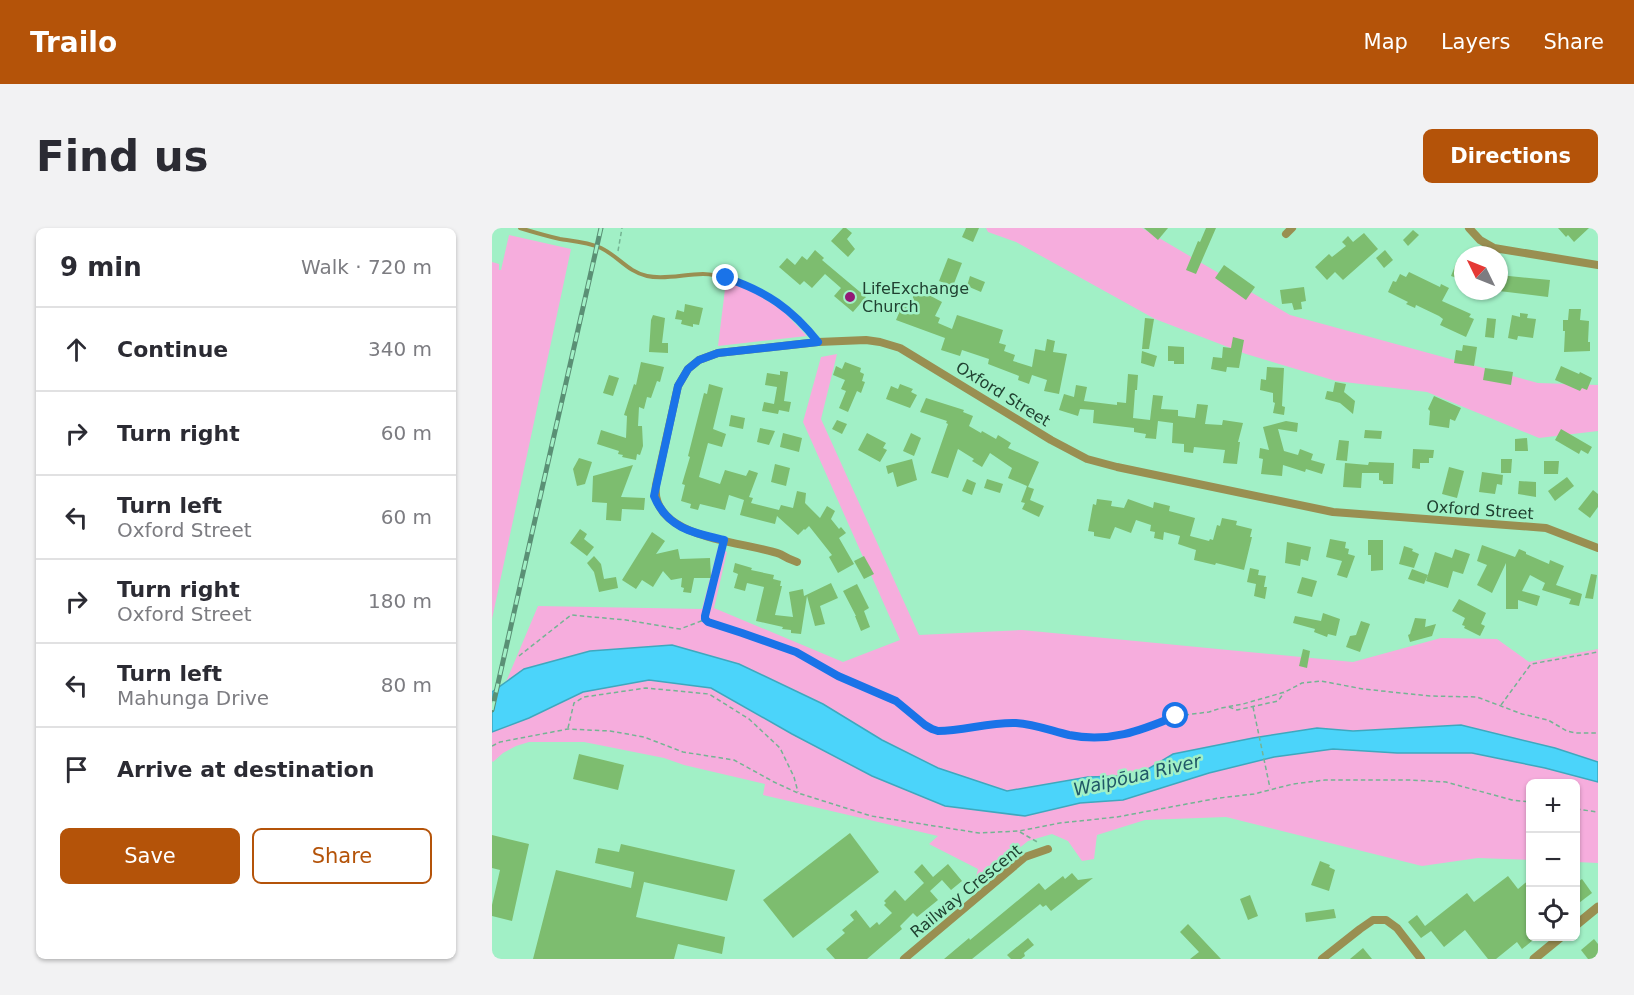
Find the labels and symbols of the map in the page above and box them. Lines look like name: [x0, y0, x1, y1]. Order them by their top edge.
north arrow: [1454, 246, 1508, 300]
route end: [712, 264, 738, 290]
place label: LifeExchange Church: [862, 279, 969, 316]
marker: LifeExchange Church: [843, 290, 857, 304]
street label: Oxford Street: [952, 357, 1054, 431]
street label: Oxford Street: [1426, 497, 1534, 523]
route start: [1162, 702, 1188, 728]
water label: Waipōua River: [1071, 750, 1204, 800]
street label: Railway Crescent: [907, 840, 1025, 942]

